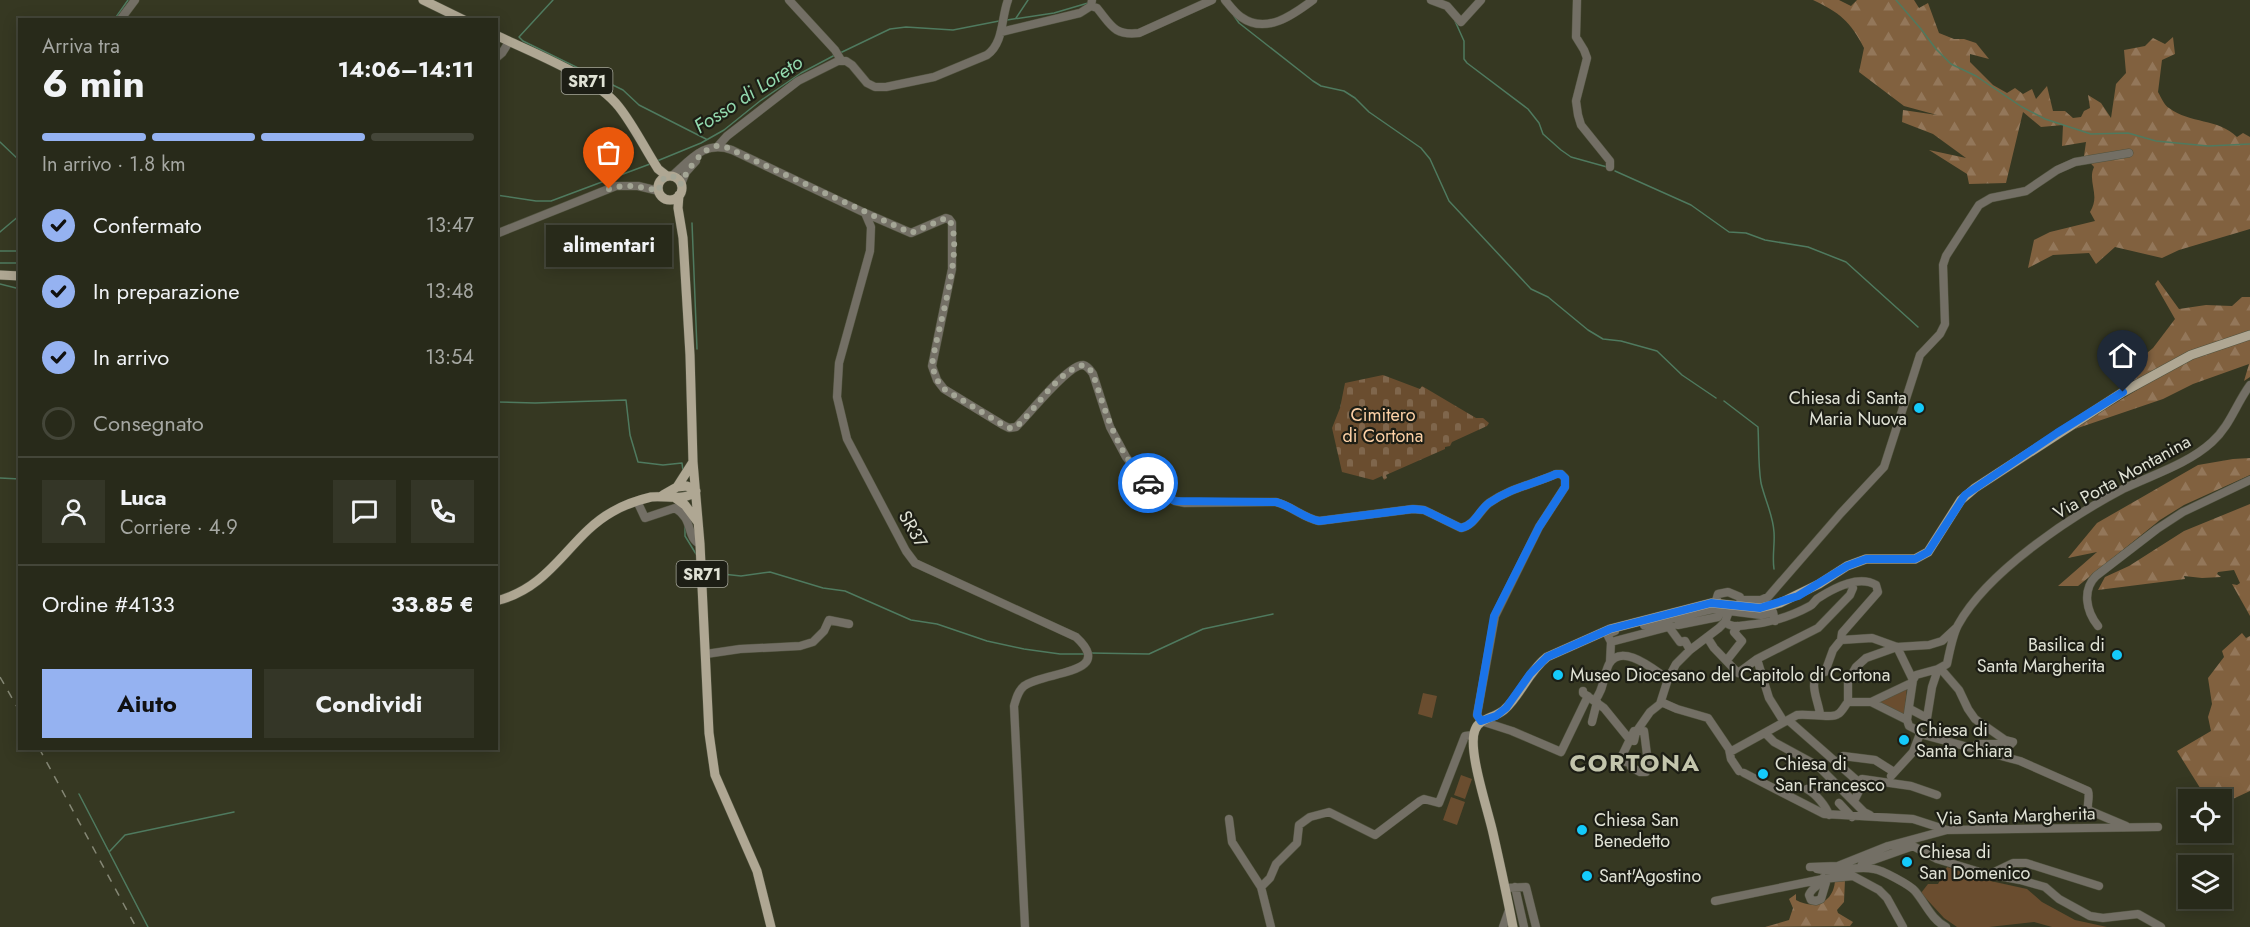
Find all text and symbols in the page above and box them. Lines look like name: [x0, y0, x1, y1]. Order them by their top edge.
text: Arriva tra: [42, 32, 120, 61]
water label: Fosso di Loreto: [688, 48, 809, 141]
text: 14:06–14:11: [338, 53, 474, 85]
text: 6 min: [42, 55, 145, 112]
road number: SR71: [562, 68, 612, 94]
pin: [583, 127, 634, 189]
icon: bag: [592, 136, 625, 169]
text: In arrivo · 1.8 km: [42, 150, 186, 179]
icon: check: [42, 209, 75, 242]
text: Confermato: [93, 209, 202, 241]
text: 13:47: [426, 211, 474, 240]
callout: alimentari: [546, 225, 672, 267]
text: alimentari: [563, 231, 655, 260]
icon: check: [42, 275, 75, 308]
text: In preparazione: [93, 275, 240, 307]
text: 13:48: [426, 277, 474, 306]
pin: [2097, 330, 2148, 392]
icon: home: [2106, 339, 2139, 372]
icon: check: [42, 341, 75, 374]
text: In arrivo: [93, 341, 169, 373]
text: 13:54: [425, 343, 474, 372]
place label: Chiesa di Santa Maria Nuova: [1789, 385, 1907, 432]
marker: Chiesa di Santa Maria Nuova: [1912, 401, 1926, 415]
park label: Cimitero di Cortona: [1343, 402, 1423, 449]
text: Consegnato: [93, 407, 204, 439]
street label: Via Porta Montanina: [2049, 428, 2195, 526]
courier: [1118, 453, 1178, 513]
icon: car: [1132, 467, 1165, 500]
button: person: [42, 480, 105, 543]
button: chat: [333, 480, 396, 543]
button: phone: [411, 480, 474, 543]
text: Luca: [120, 481, 167, 513]
street label: SR37: [892, 506, 934, 553]
text: Corriere · 4.9: [120, 513, 238, 542]
road number: SR71: [676, 561, 728, 587]
text: Ordine #4133: [42, 588, 175, 620]
text: 33.85 €: [391, 588, 474, 620]
place label: Basilica di Santa Margherita: [1977, 632, 2105, 679]
marker: Basilica di Santa Margherita: [2110, 648, 2124, 662]
place label: Museo Diocesano del Capitolo di Cortona: [1570, 662, 1890, 688]
marker: Museo Diocesano del Capitolo di Cortona: [1551, 668, 1565, 682]
button: Aiuto: [42, 669, 252, 738]
button: Condividi: [264, 669, 474, 738]
place label: Chiesa di Santa Chiara: [1916, 717, 2012, 764]
marker: Chiesa di Santa Chiara: [1897, 733, 1911, 747]
district label: CORTONA: [1569, 745, 1701, 780]
place label: Chiesa di San Francesco: [1775, 751, 1885, 798]
marker: Chiesa di San Francesco: [1756, 767, 1770, 781]
map controls: [2178, 789, 2232, 909]
button: locate: [2178, 789, 2232, 843]
street label: Via Santa Margherita: [1936, 800, 2096, 832]
place label: Chiesa San Benedetto: [1594, 807, 1679, 854]
marker: Chiesa San Benedetto: [1575, 823, 1589, 837]
place label: Chiesa di San Domenico: [1919, 839, 2030, 886]
marker: Chiesa di San Domenico: [1900, 855, 1914, 869]
button: layers: [2178, 855, 2232, 909]
place label: Sant'Agostino: [1599, 863, 1701, 889]
marker: Sant'Agostino: [1580, 869, 1594, 883]

